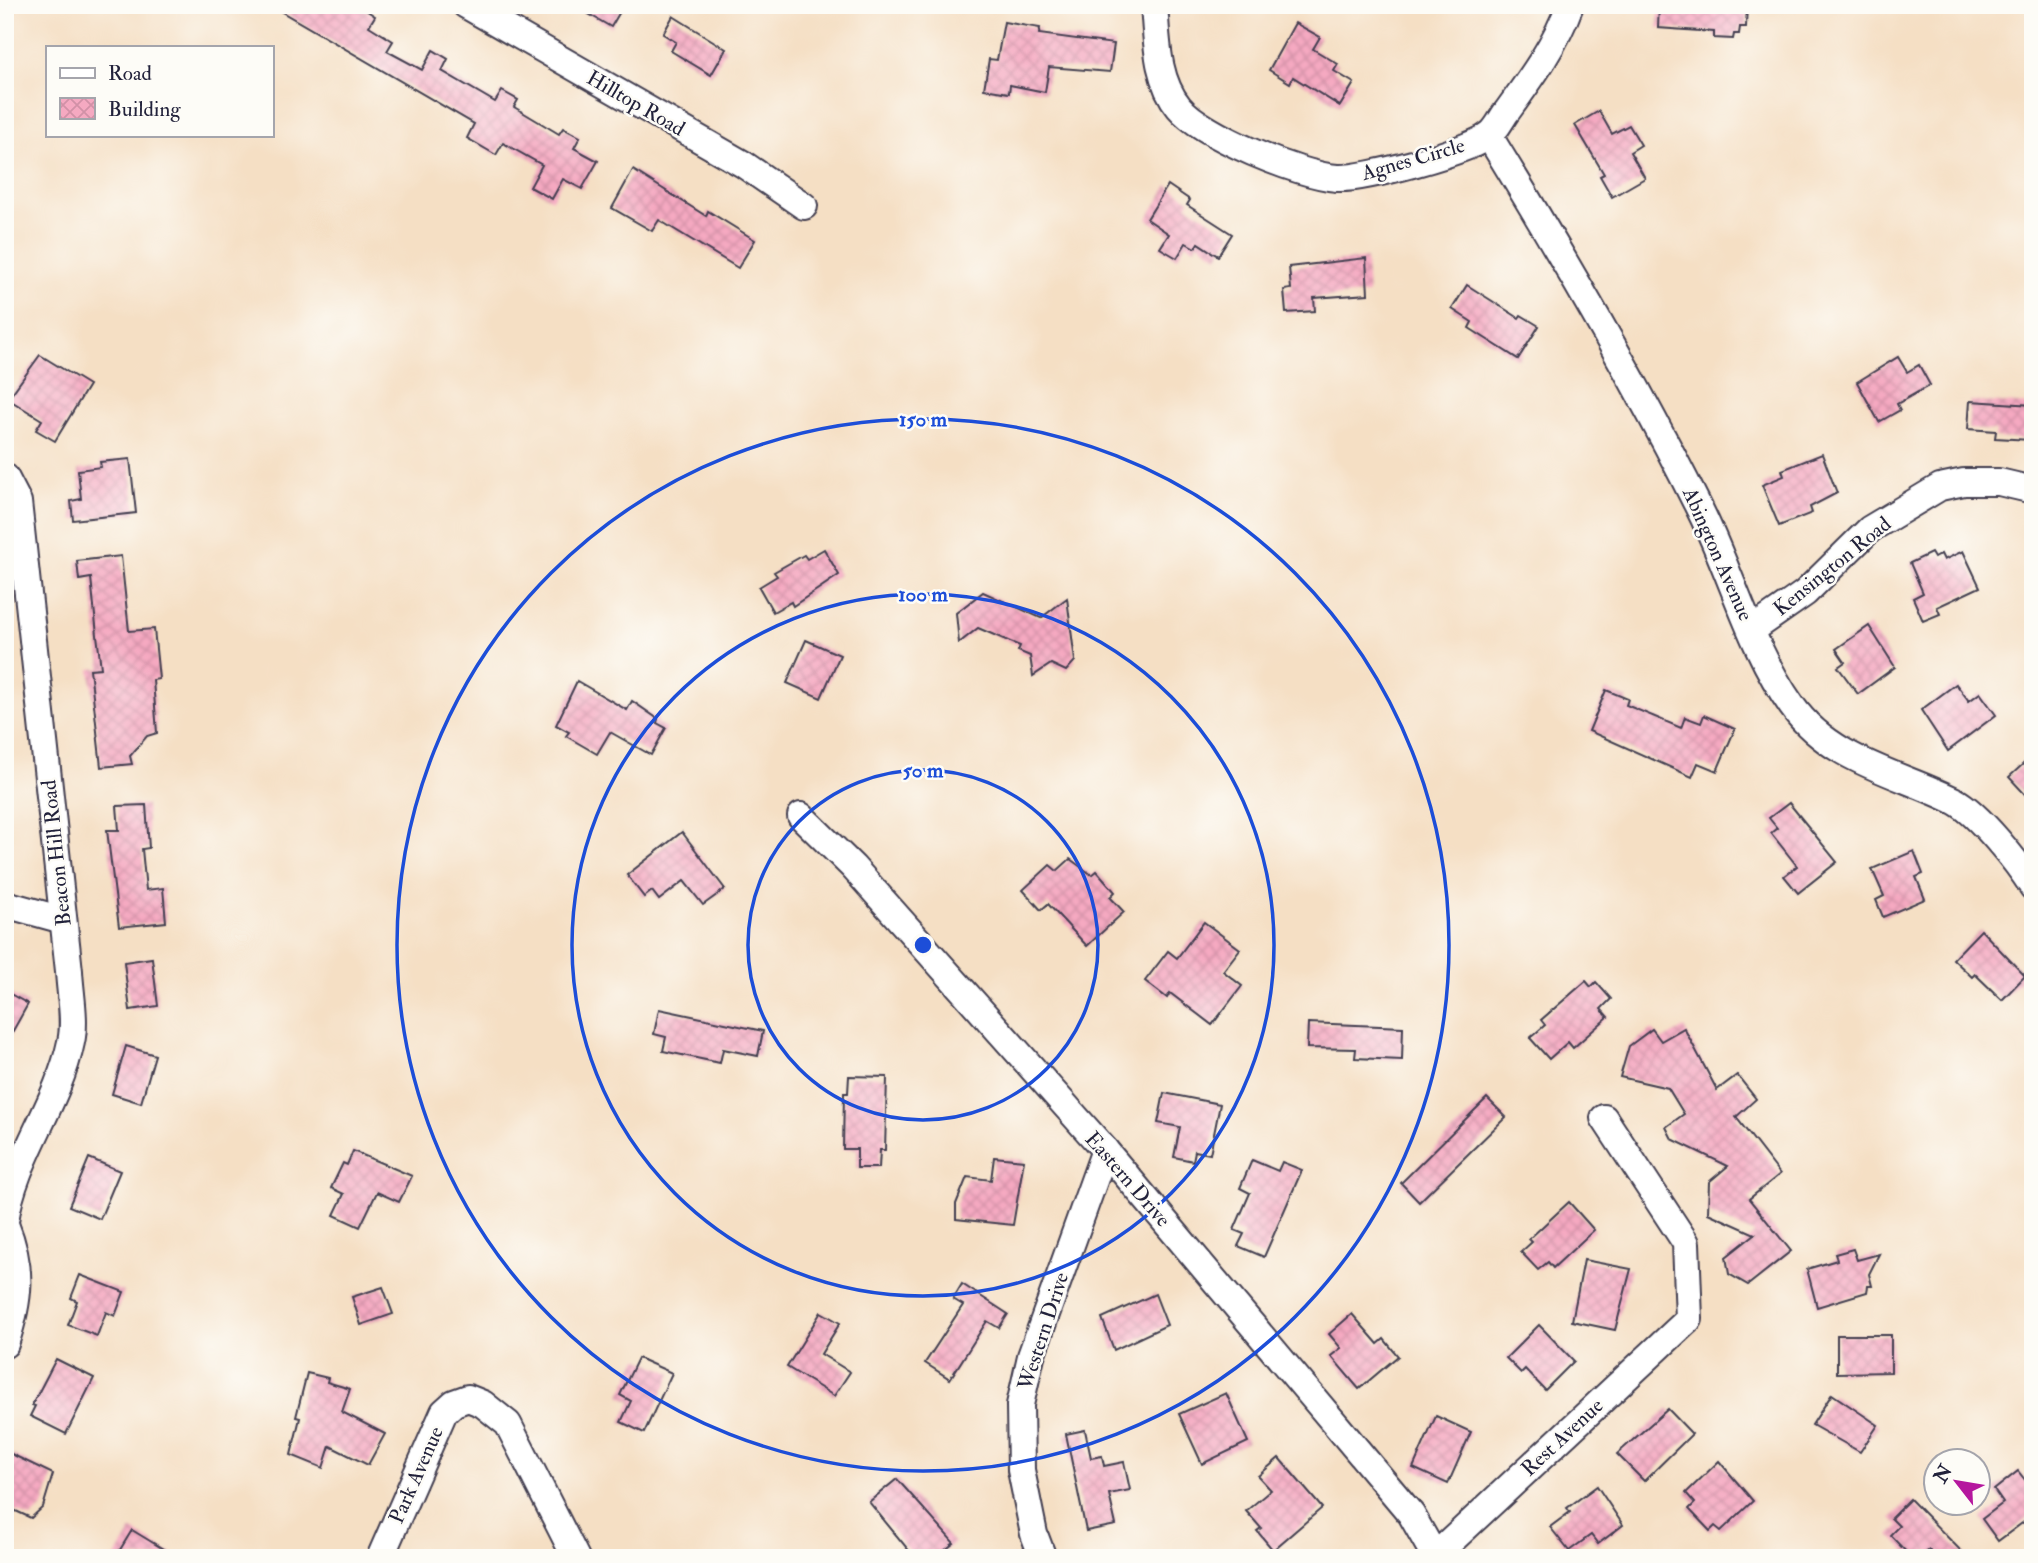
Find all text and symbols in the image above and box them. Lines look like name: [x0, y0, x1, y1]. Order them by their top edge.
legend: [46, 46, 273, 136]
text: Road: [108, 60, 153, 87]
street label: Hilltop Road: [582, 64, 690, 143]
text: Building: [108, 96, 181, 123]
street label: Agnes Circle: [1358, 132, 1468, 187]
text: 150 m: [899, 406, 948, 433]
street label: Abington Avenue: [1676, 482, 1759, 625]
street label: Kensington Road: [1768, 510, 1897, 622]
text: 100 m: [898, 581, 949, 608]
text: 50 m: [903, 757, 944, 784]
street label: Beacon Hill Road: [35, 778, 78, 927]
centre of rings: [911, 933, 935, 957]
street label: Eastern Drive: [1079, 1126, 1177, 1233]
street label: Western Drive: [1011, 1269, 1075, 1394]
street label: Rest Avenue: [1516, 1392, 1609, 1482]
street label: Park Avenue: [383, 1422, 450, 1528]
north arrow: [1923, 1448, 1993, 1518]
text: N: [1928, 1459, 1958, 1488]

